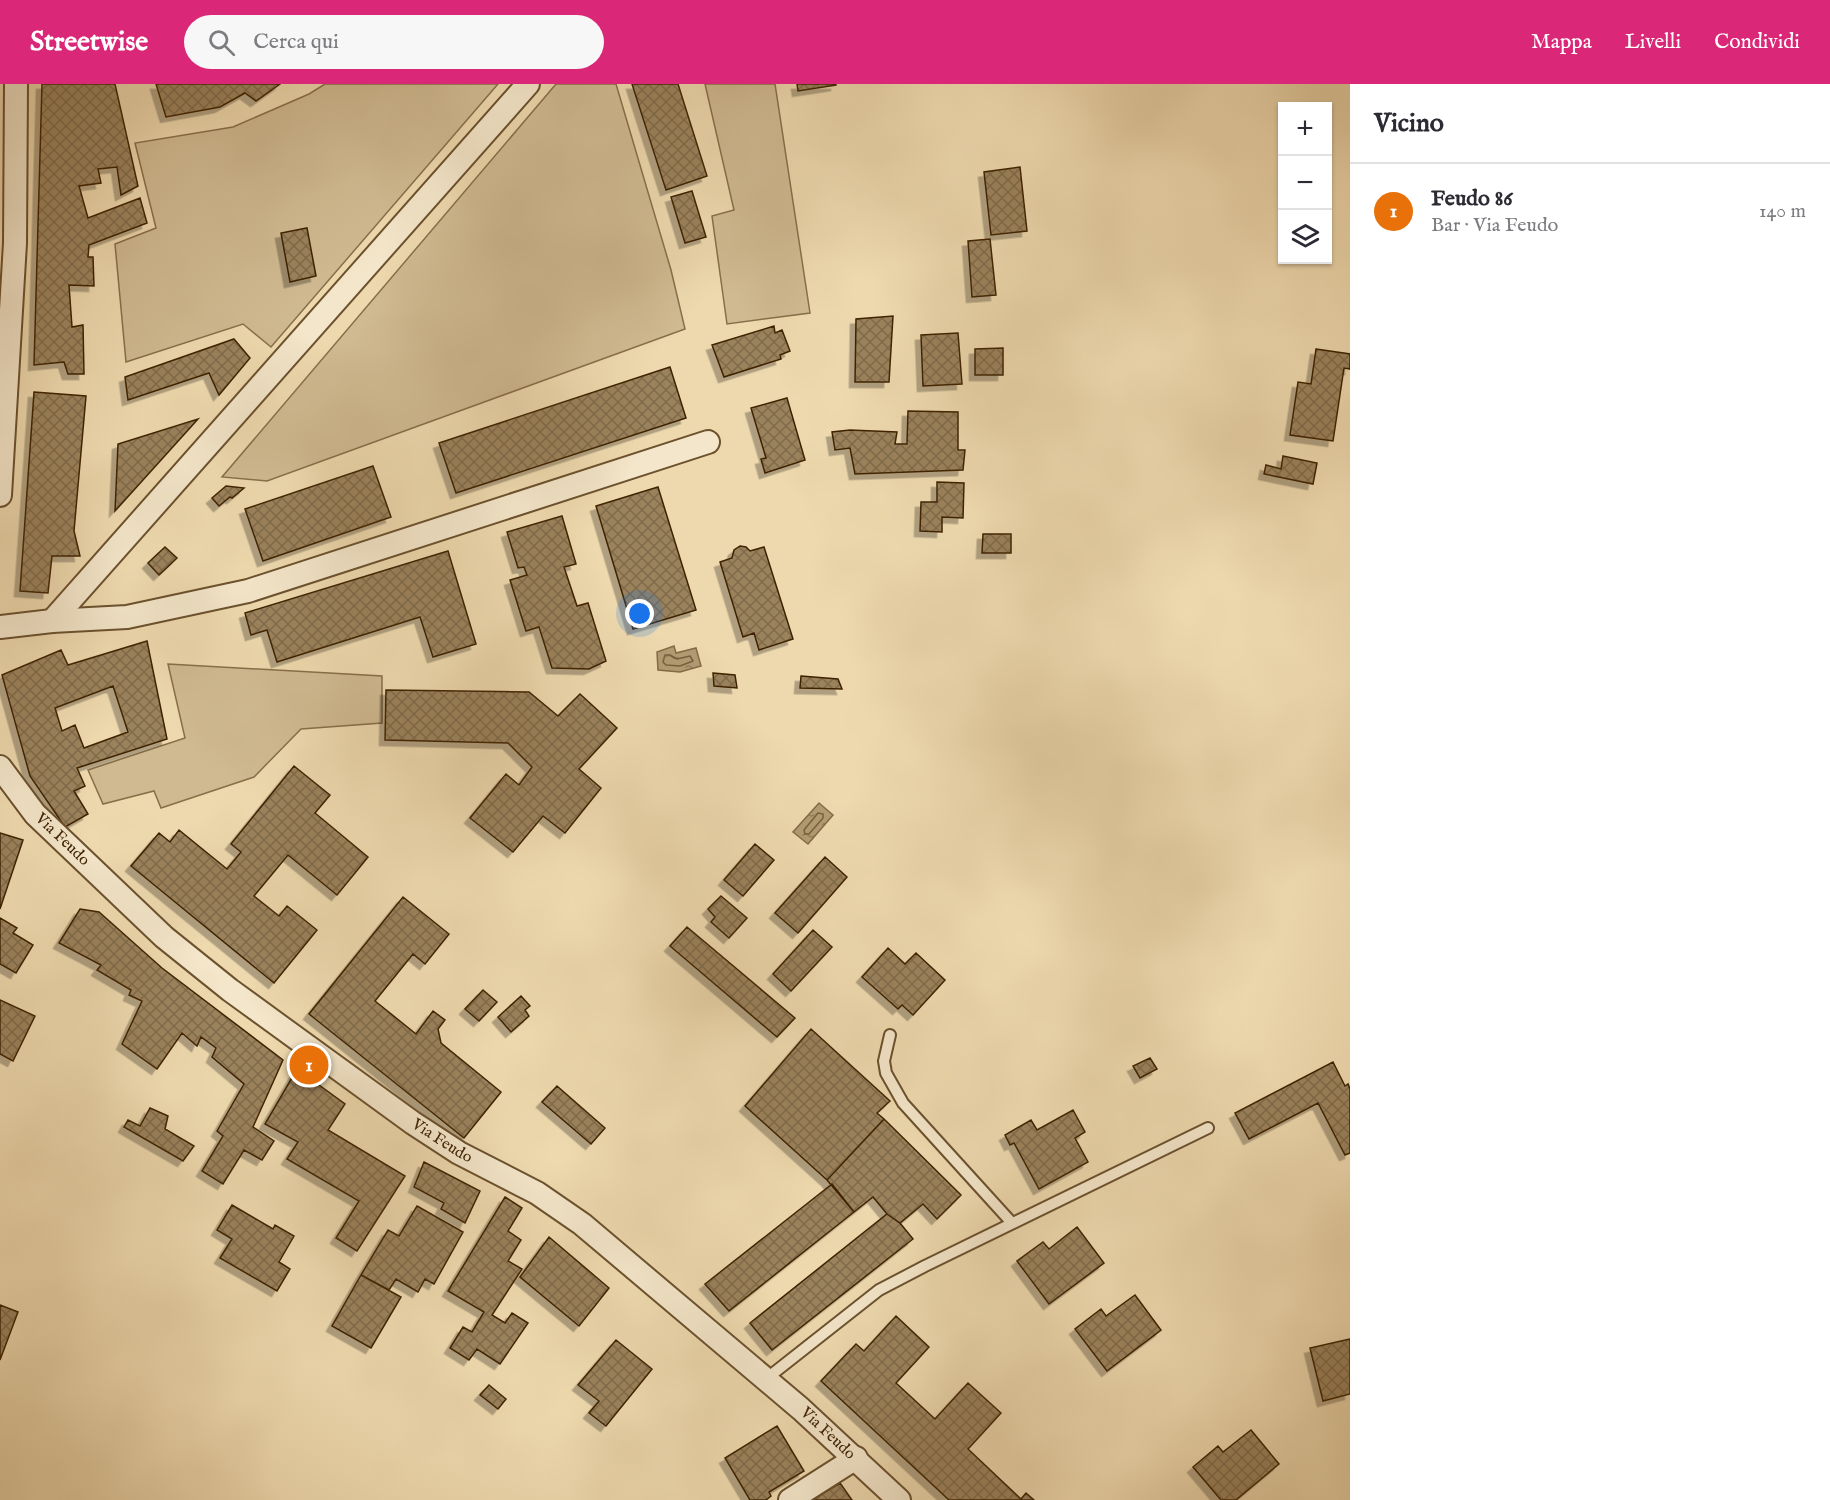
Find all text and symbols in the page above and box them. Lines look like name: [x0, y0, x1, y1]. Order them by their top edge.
search box: [184, 15, 604, 69]
text: Streetwise: [30, 25, 148, 60]
icon: search: [205, 26, 238, 59]
text: Cerca qui: [253, 28, 339, 56]
text: Mappa: [1531, 29, 1592, 56]
text: Livelli: [1625, 29, 1681, 56]
text: Condividi: [1714, 29, 1800, 56]
map controls: [1278, 102, 1332, 264]
button: +: [1278, 102, 1332, 156]
text: Vicino: [1374, 107, 1444, 140]
button: −: [1278, 156, 1332, 210]
text: Feudo 86: [1431, 185, 1513, 213]
text: 1: [1390, 199, 1397, 224]
text: 140 m: [1759, 199, 1806, 224]
button: layers: [1278, 210, 1332, 264]
text: Bar · Via Feudo: [1431, 213, 1558, 238]
your location: [625, 599, 654, 628]
street label: Via Feudo: [30, 808, 94, 871]
pin: 1: [290, 1042, 328, 1088]
street label: Via Feudo: [407, 1114, 476, 1168]
street label: Via Feudo: [795, 1403, 860, 1464]

